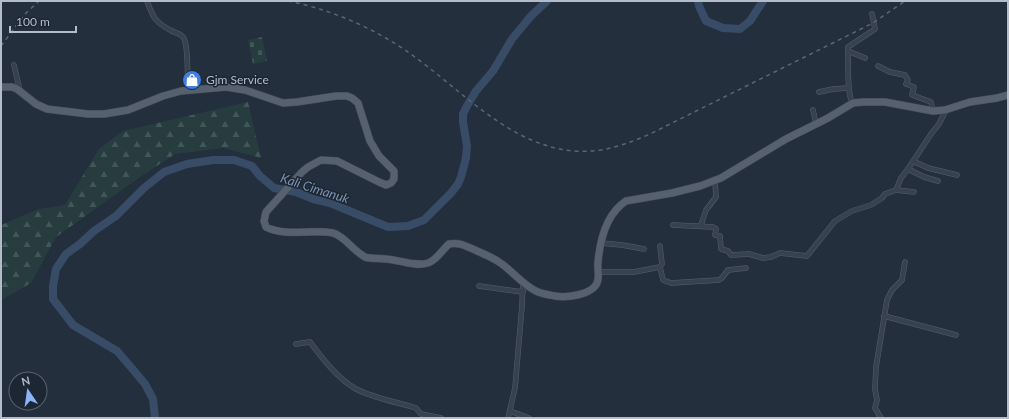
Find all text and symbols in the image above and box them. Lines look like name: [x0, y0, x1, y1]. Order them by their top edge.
scale bar: [10, 8, 76, 34]
text: 100 m: [16, 14, 50, 29]
shop icon: Gjm Service: [181, 69, 203, 91]
place label: Gjm Service: [206, 72, 269, 87]
water label: Kali Cimanuk: [279, 169, 352, 207]
north arrow: [8, 371, 48, 411]
text: N: [20, 373, 31, 388]

